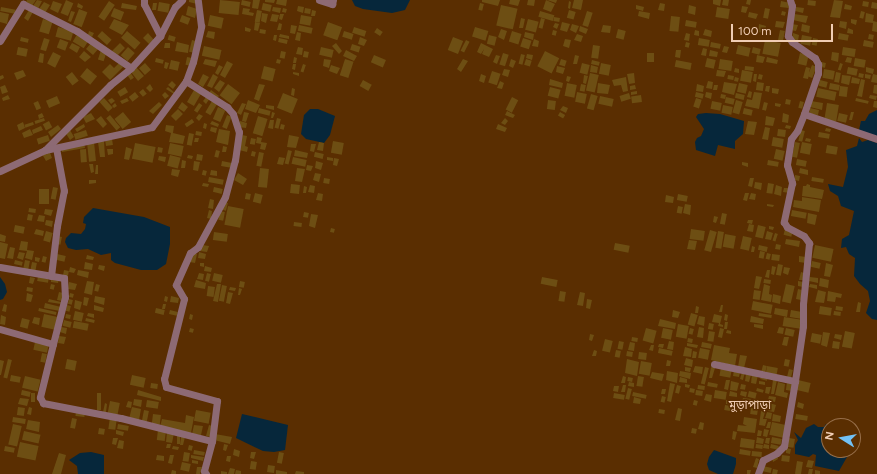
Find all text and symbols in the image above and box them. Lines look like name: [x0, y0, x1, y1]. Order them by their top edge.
scale bar: [733, 16, 835, 42]
text: 100 m: [738, 24, 772, 38]
district label: মুড়াপাড়া: [729, 399, 771, 413]
north arrow: [821, 418, 861, 458]
text: N: [823, 430, 837, 441]

